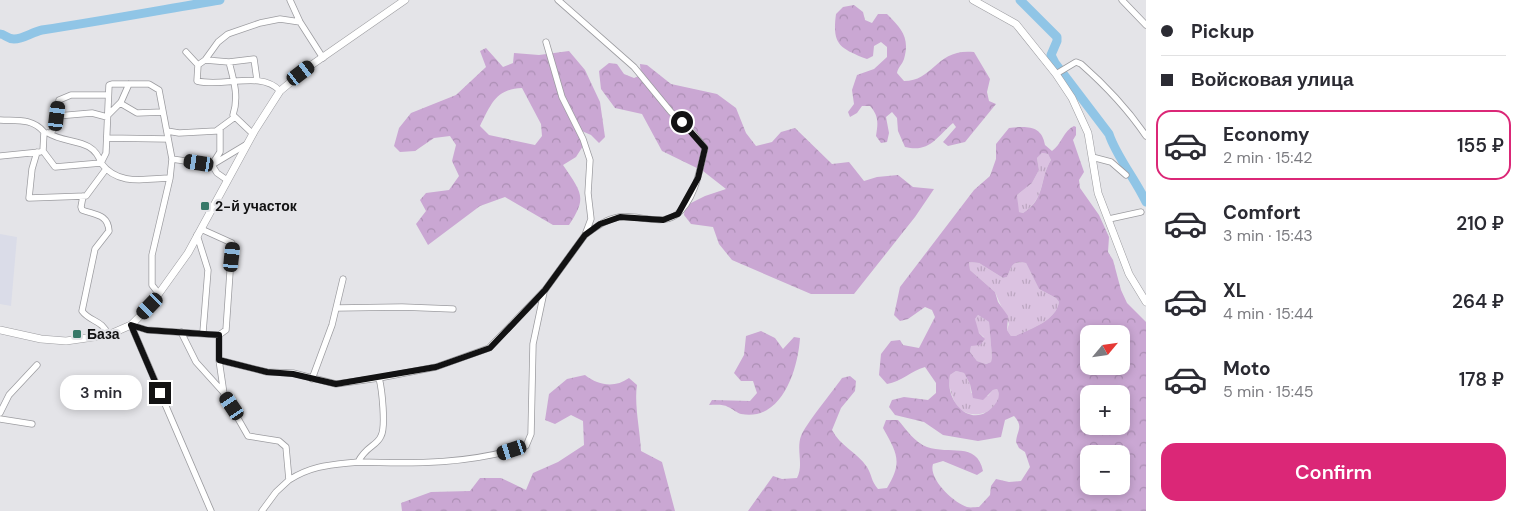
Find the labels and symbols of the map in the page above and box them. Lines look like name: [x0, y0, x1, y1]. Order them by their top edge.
car: [284, 58, 317, 88]
car: [47, 100, 66, 132]
route start: [671, 111, 693, 133]
car: [183, 153, 214, 173]
place label: 2-й участок: [215, 197, 298, 215]
marker: 2-й участок: [199, 200, 211, 212]
car: [222, 241, 241, 273]
car: [134, 290, 165, 322]
place label: База: [87, 325, 120, 343]
north arrow: [1080, 325, 1130, 375]
marker: База: [71, 328, 83, 340]
callout: 3 min: [60, 376, 142, 410]
route end: [149, 382, 171, 404]
car: [217, 389, 246, 423]
car: [495, 438, 528, 462]

